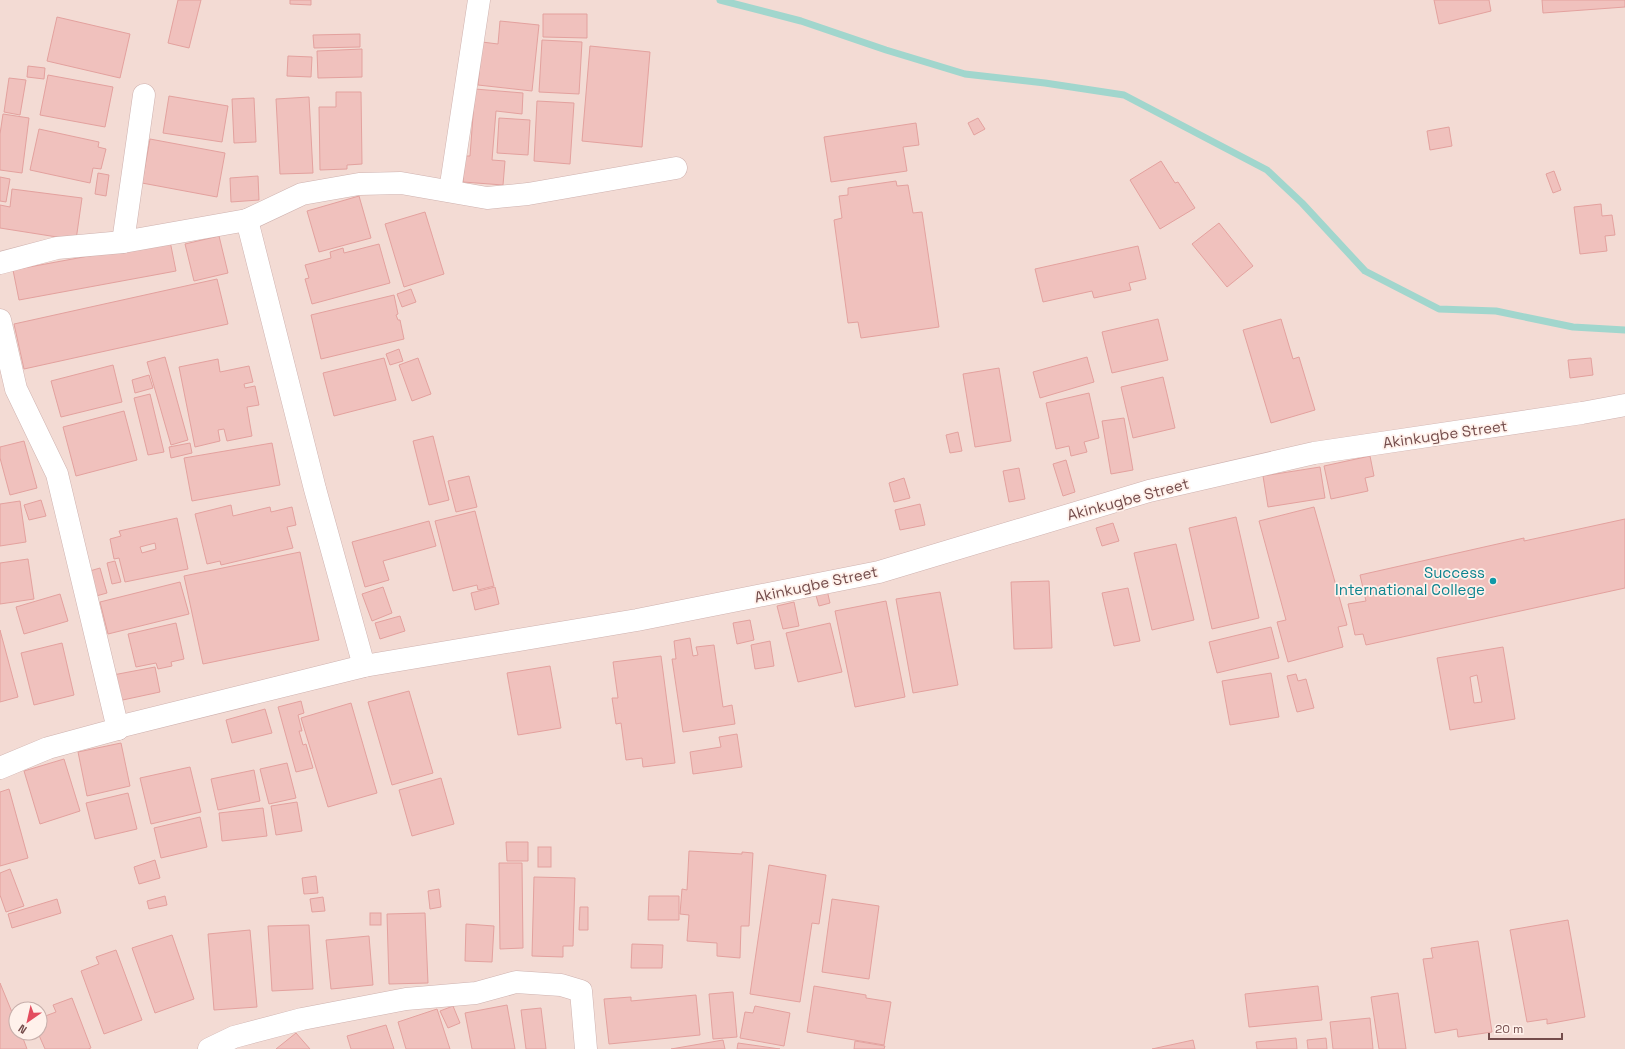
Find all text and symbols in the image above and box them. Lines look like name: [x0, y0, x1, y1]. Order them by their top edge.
street label: Akinkugbe Street: [1382, 416, 1509, 452]
street label: Akinkugbe Street: [1065, 474, 1191, 524]
street label: Akinkugbe Street: [753, 562, 879, 606]
place label: Success International College: [1335, 563, 1485, 599]
marker: Success International College: [1488, 576, 1498, 586]
north arrow: [8, 1001, 48, 1041]
scale bar: [1489, 1015, 1562, 1041]
text: N: [15, 1021, 29, 1037]
text: 20 m: [1495, 1021, 1523, 1037]

